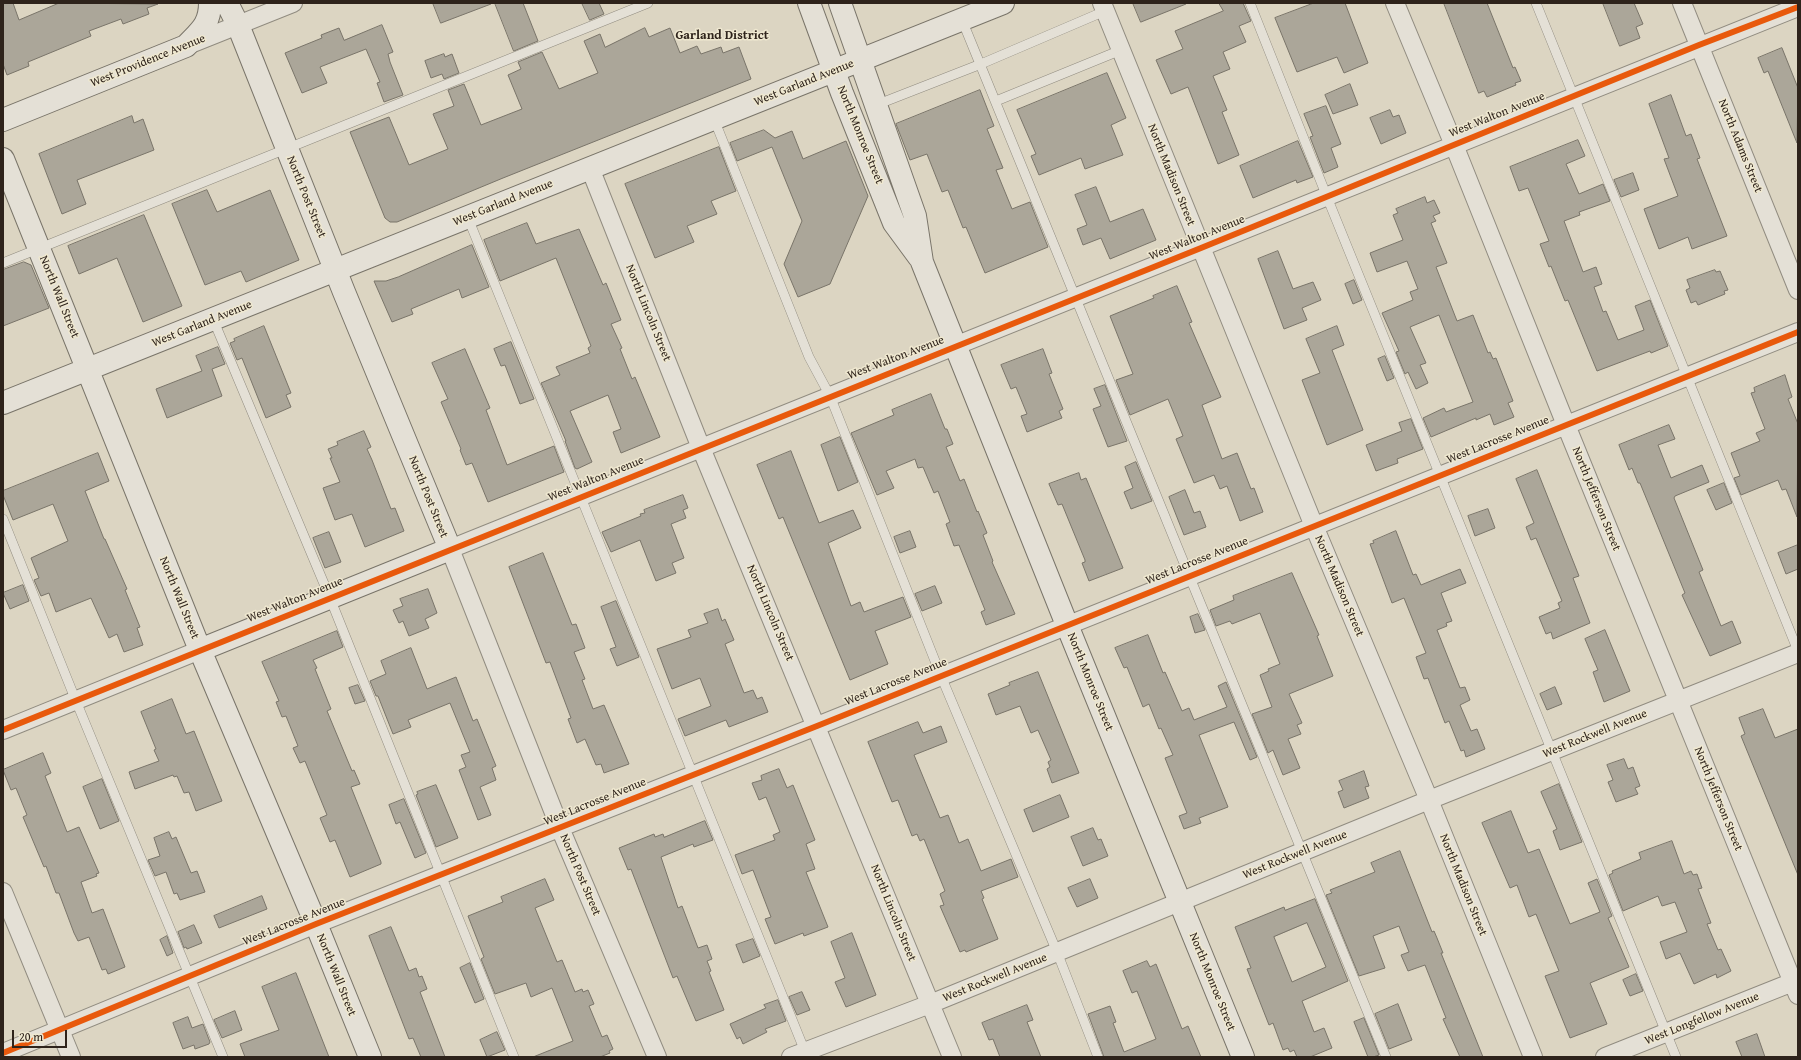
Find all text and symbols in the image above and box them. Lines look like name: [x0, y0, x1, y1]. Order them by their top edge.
district label: Garland District: [675, 28, 769, 44]
street label: West Providence Avenue: [88, 31, 208, 91]
street label: West Garland Avenue: [752, 56, 856, 110]
street label: North Monroe Street: [834, 84, 886, 186]
street label: West Walton Avenue: [1447, 89, 1547, 141]
street label: North Adams Street: [1715, 97, 1765, 195]
street label: North Madison Street: [1144, 122, 1198, 228]
street label: North Post Street: [283, 154, 329, 240]
street label: West Garland Avenue: [451, 176, 555, 230]
street label: West Walton Avenue: [1147, 212, 1247, 264]
street label: North Wall Street: [36, 254, 82, 340]
street label: North Lincoln Street: [622, 263, 674, 363]
street label: West Garland Avenue: [150, 297, 254, 351]
street label: West Walton Avenue: [846, 333, 946, 383]
street label: West Lacrosse Avenue: [1445, 413, 1551, 467]
street label: North Jefferson Street: [1569, 445, 1623, 553]
street label: West Walton Avenue: [546, 453, 646, 505]
street label: North Post Street: [405, 454, 451, 540]
street label: North Madison Street: [1311, 533, 1367, 639]
street label: West Lacrosse Avenue: [1144, 534, 1250, 588]
street label: North Wall Street: [156, 555, 202, 641]
street label: North Lincoln Street: [743, 563, 797, 663]
street label: West Walton Avenue: [245, 574, 345, 626]
street label: North Monroe Street: [1064, 631, 1116, 733]
street label: West Lacrosse Avenue: [843, 655, 949, 709]
street label: West Rockwell Avenue: [1541, 706, 1649, 762]
street label: North Jefferson Street: [1691, 745, 1745, 853]
street label: West Lacrosse Avenue: [542, 775, 648, 829]
street label: West Rockwell Avenue: [1241, 827, 1349, 883]
street label: North Post Street: [556, 832, 604, 918]
street label: North Madison Street: [1436, 832, 1490, 938]
street label: North Lincoln Street: [867, 863, 919, 963]
street label: West Lacrosse Avenue: [241, 895, 347, 949]
street label: North Monroe Street: [1186, 931, 1238, 1033]
street label: North Wall Street: [313, 932, 359, 1018]
street label: West Rockwell Avenue: [941, 950, 1049, 1006]
street label: West Longfellow Avenue: [1643, 989, 1761, 1049]
scale bar: [14, 1022, 69, 1048]
text: 20 m: [19, 1028, 43, 1045]

